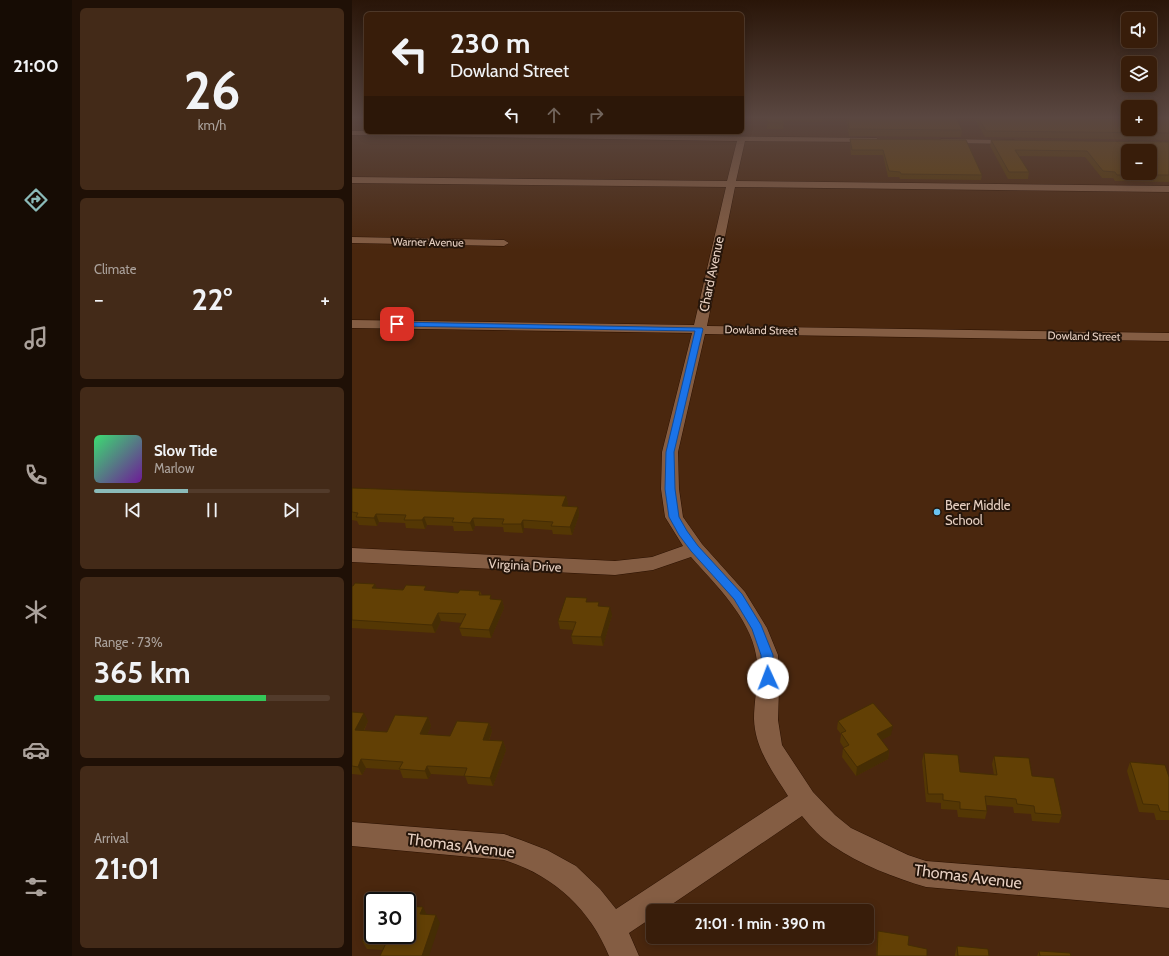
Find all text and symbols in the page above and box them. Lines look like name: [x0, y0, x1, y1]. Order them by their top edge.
map controls: [1121, 12, 1157, 180]
button: sound: [1121, 12, 1157, 48]
text: 230 m: [450, 26, 530, 60]
icon: left: [384, 28, 436, 80]
text: 21:00: [13, 55, 59, 77]
button: layers: [1121, 56, 1157, 92]
text: 26: [184, 59, 240, 122]
text: Dowland Street: [450, 60, 569, 82]
button: +: [1121, 100, 1157, 136]
icon: left: [501, 104, 523, 126]
icon: ahead: [543, 104, 565, 126]
icon: right: [585, 104, 607, 126]
text: km/h: [198, 117, 226, 133]
button: −: [1121, 144, 1157, 180]
icon: directions: [22, 186, 50, 214]
street label: Warner Avenue: [392, 234, 464, 250]
street label: Chard Avenue: [695, 235, 727, 313]
text: Climate: [94, 261, 136, 277]
text: 22°: [192, 281, 232, 318]
text: −: [94, 286, 104, 313]
text: +: [320, 286, 330, 313]
pin: [380, 307, 414, 341]
icon: arrive: [386, 313, 408, 335]
street label: Dowland Street: [724, 322, 798, 338]
icon: music: [22, 324, 50, 352]
street label: Dowland Street: [1047, 328, 1121, 344]
text: Slow Tide: [154, 442, 217, 460]
text: Marlow: [154, 460, 194, 476]
icon: phone: [22, 461, 50, 489]
place label: Beer Middle School: [945, 497, 1011, 528]
icon: previous: [122, 499, 144, 521]
icon: pause: [201, 499, 223, 521]
icon: next: [280, 499, 302, 521]
marker: Beer Middle School: [932, 507, 942, 517]
street label: Virginia Drive: [488, 555, 562, 575]
icon: climate: [22, 598, 50, 626]
text: Range · 73%: [94, 634, 163, 650]
text: 365 km: [94, 654, 191, 691]
position arrow: [747, 657, 789, 699]
icon: car: [22, 736, 50, 764]
street label: Thomas Avenue: [406, 829, 516, 862]
text: Arrival: [94, 830, 129, 846]
text: 21:01: [94, 850, 160, 887]
street label: Thomas Avenue: [913, 860, 1023, 893]
icon: filters: [22, 873, 50, 901]
speed limit sign: 30: [364, 892, 416, 944]
text: 21:01 · 1 min · 390 m: [695, 915, 825, 933]

